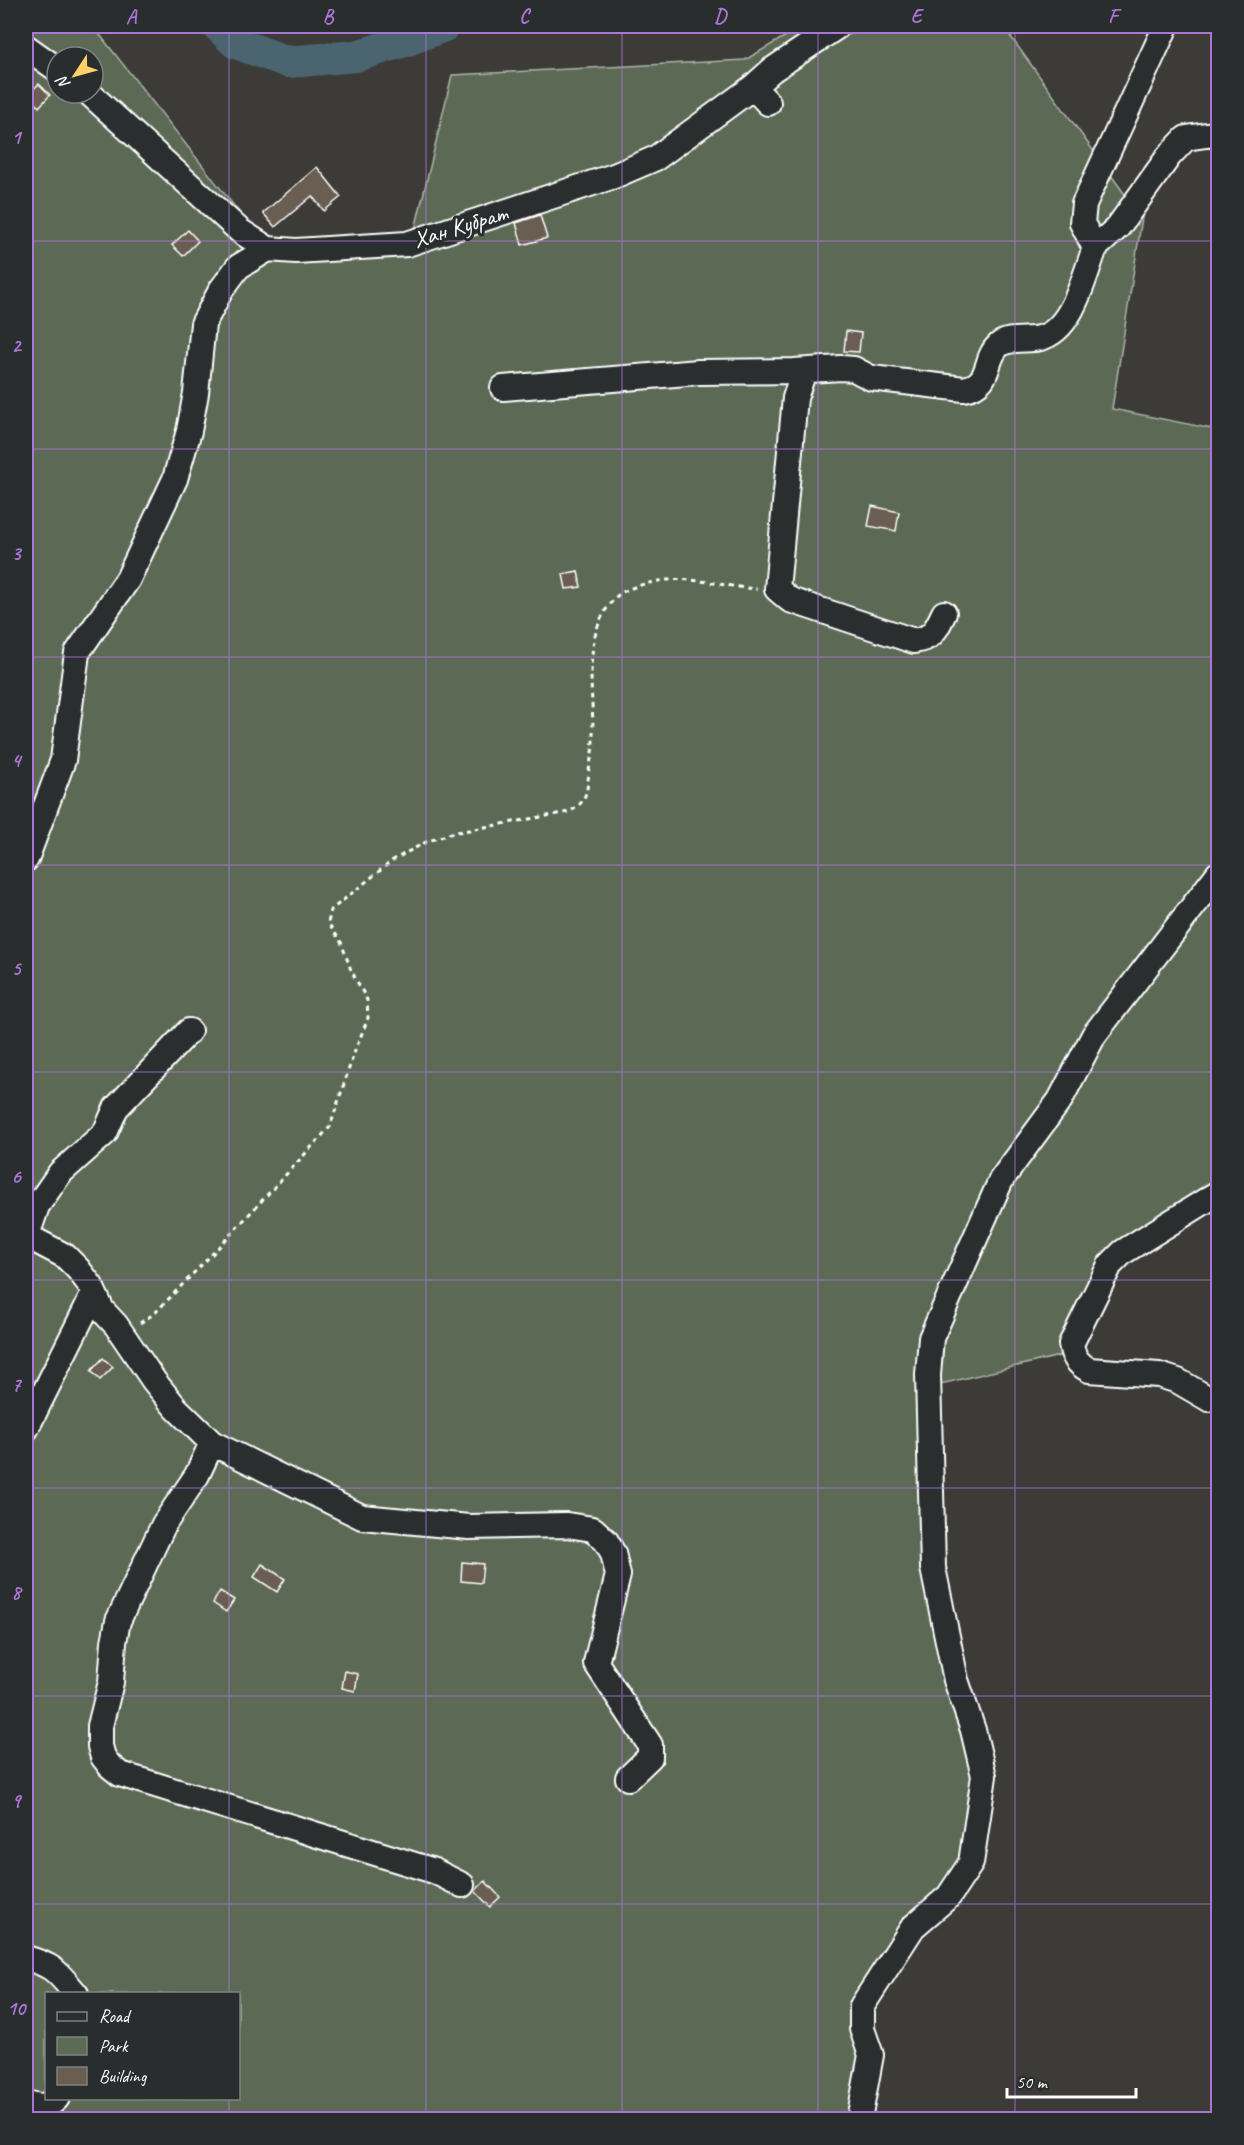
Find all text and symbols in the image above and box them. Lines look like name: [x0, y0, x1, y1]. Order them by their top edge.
text: A: [126, 4, 138, 29]
text: B: [323, 4, 335, 29]
text: C: [519, 4, 531, 29]
text: D: [714, 4, 728, 29]
text: E: [911, 4, 925, 29]
text: F: [1108, 4, 1122, 29]
north arrow: [45, 45, 105, 105]
text: N: [51, 71, 75, 93]
text: 1: [12, 125, 23, 150]
street label: Хан Кубрат: [410, 197, 512, 254]
text: 2: [12, 333, 23, 358]
text: 3: [12, 541, 23, 566]
text: 4: [12, 748, 24, 773]
text: 5: [12, 956, 23, 981]
text: 6: [11, 1164, 22, 1189]
text: 7: [12, 1372, 23, 1397]
text: 8: [12, 1580, 24, 1605]
text: 9: [12, 1788, 23, 1813]
legend: [45, 1992, 240, 2100]
text: 10: [7, 1996, 27, 2021]
text: Road: [99, 2005, 132, 2027]
text: Park: [99, 2035, 129, 2057]
scale bar: [1007, 2061, 1136, 2099]
text: Building: [99, 2065, 148, 2087]
text: 50 m: [1016, 2071, 1049, 2093]

